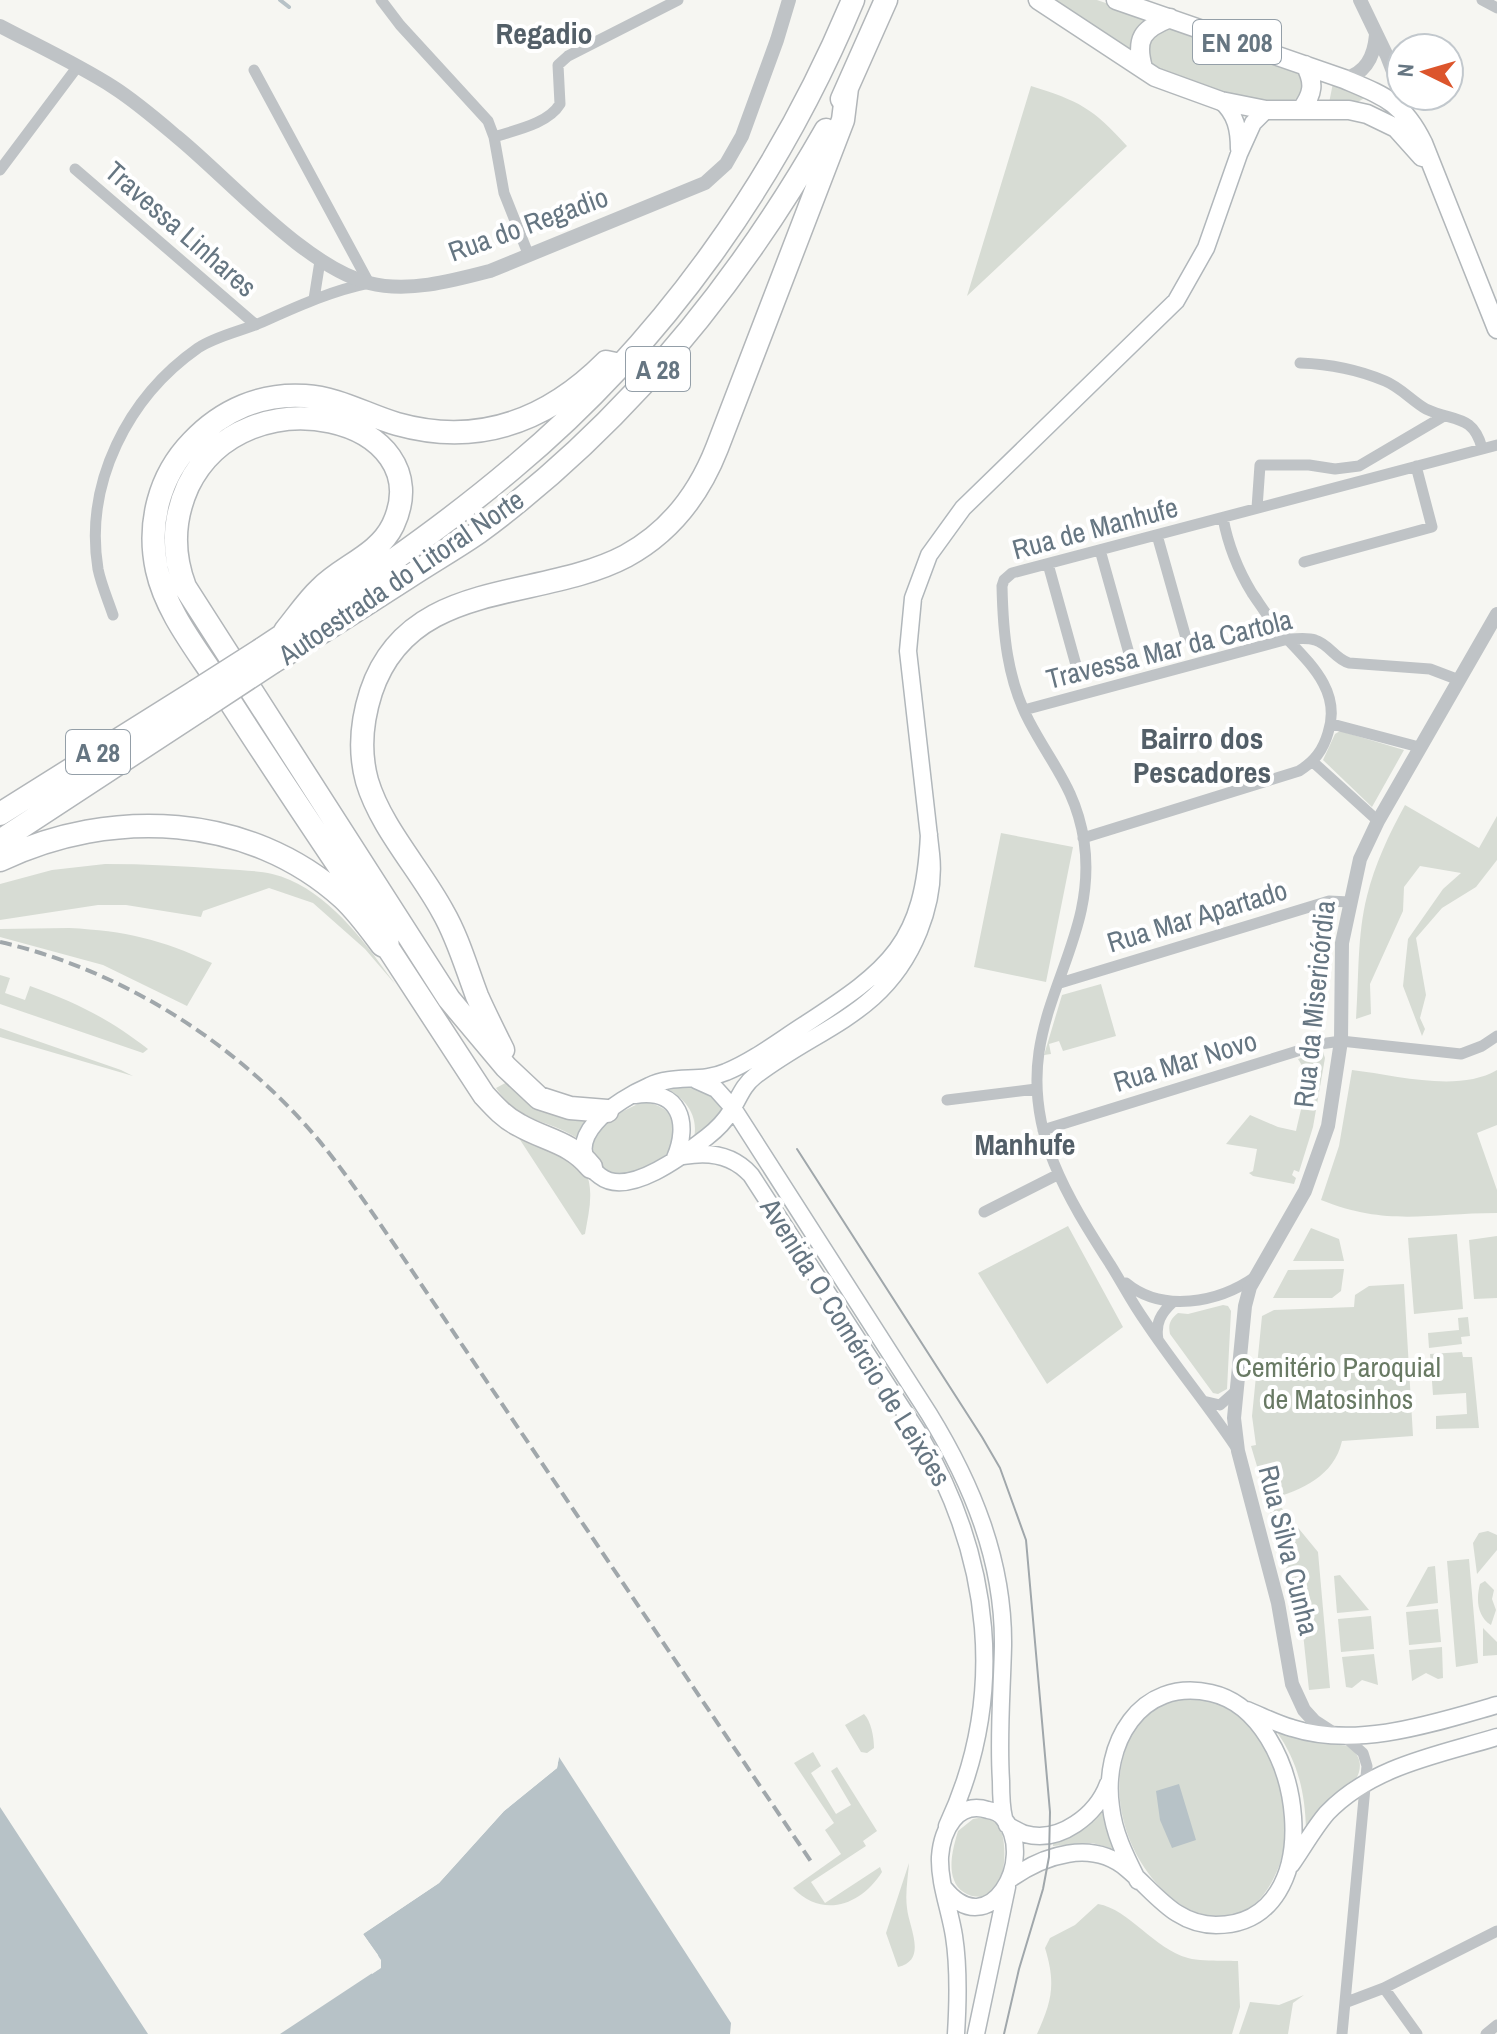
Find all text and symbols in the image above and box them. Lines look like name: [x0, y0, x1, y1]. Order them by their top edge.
district label: Regadio: [495, 13, 593, 53]
road number: EN 208: [1193, 20, 1281, 64]
north arrow: [1385, 32, 1465, 112]
text: N: [1390, 62, 1421, 78]
street label: Travessa Linhares: [97, 153, 265, 305]
street label: Rua do Regadio: [443, 178, 613, 270]
road number: A 28: [626, 347, 690, 391]
street label: Autoestrada do Litoral Norte: [270, 481, 531, 674]
street label: Rua de Manhufe: [1008, 488, 1182, 568]
street label: Travessa Mar da Cartola: [1042, 600, 1296, 698]
district label: Bairro dos Pescadores: [1133, 718, 1271, 792]
road number: A 28: [66, 730, 130, 774]
street label: Rua Mar Apartado: [1102, 871, 1292, 961]
street label: Rua da Misericórdia: [1284, 898, 1344, 1109]
street label: Rua Mar Novo: [1109, 1021, 1261, 1101]
district label: Manhufe: [974, 1124, 1076, 1164]
street label: Avenida O Comércio de Leixões: [751, 1190, 960, 1493]
park label: Cemitério Paroquial de Matosinhos: [1235, 1348, 1441, 1418]
street label: Rua Silva Cunha: [1250, 1461, 1328, 1639]

